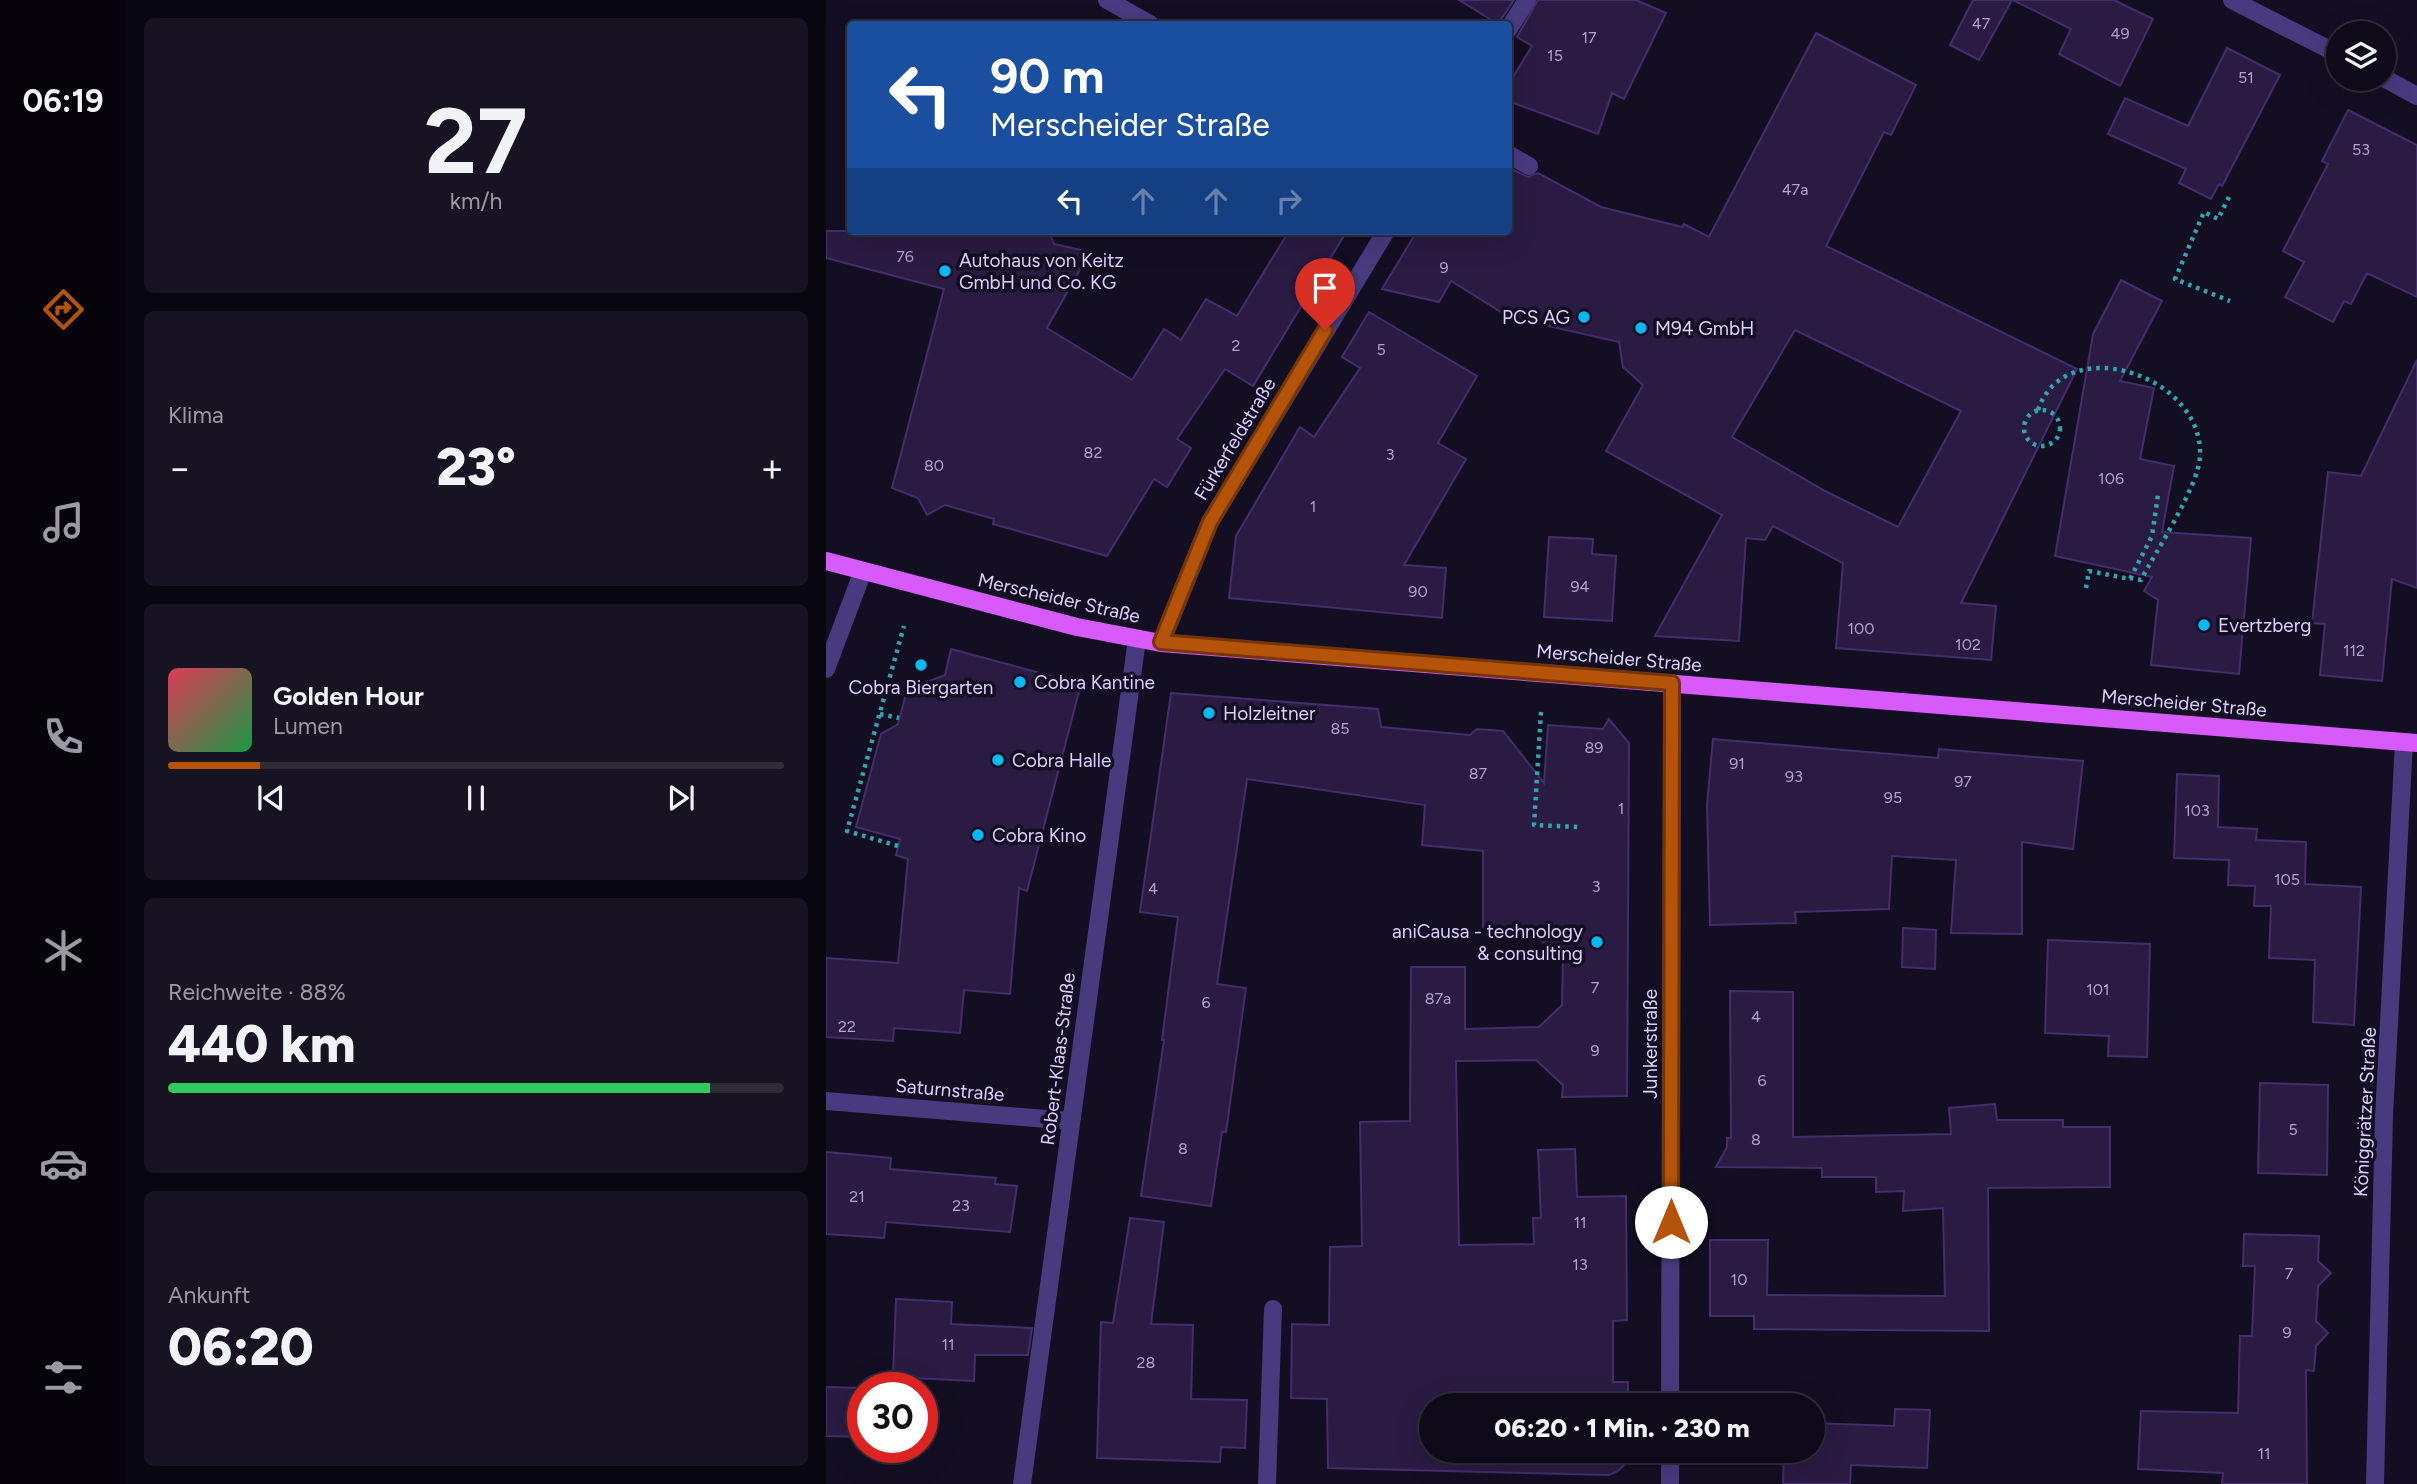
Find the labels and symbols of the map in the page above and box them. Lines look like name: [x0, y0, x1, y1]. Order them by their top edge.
house number: 47: [1972, 14, 1991, 33]
house number: 49: [2111, 24, 2130, 43]
house number: 17: [1581, 28, 1597, 47]
house number: 15: [1547, 46, 1563, 65]
house number: 51: [2238, 68, 2254, 87]
house number: 53: [2352, 140, 2370, 159]
house number: 47a: [1782, 180, 1808, 199]
house number: 76: [896, 247, 914, 266]
place label: Autohaus von Keitz GmbH und Co. KG: [959, 249, 1124, 294]
pin: [1295, 258, 1355, 330]
house number: 9: [1439, 258, 1449, 277]
marker: Autohaus von Keitz GmbH und Co. KG: [937, 263, 953, 279]
place label: PCS AG: [1502, 306, 1570, 329]
marker: PCS AG: [1576, 309, 1592, 325]
place label: M94 GmbH: [1655, 317, 1754, 340]
marker: M94 GmbH: [1633, 320, 1649, 336]
house number: 2: [1232, 336, 1240, 355]
house number: 5: [1376, 340, 1386, 359]
street label: Fürkerfeldstraße: [1189, 374, 1281, 504]
house number: 82: [1084, 443, 1102, 462]
house number: 3: [1386, 445, 1394, 464]
house number: 80: [924, 456, 944, 475]
house number: 106: [2098, 469, 2124, 488]
house number: 1: [1310, 497, 1316, 516]
street label: Merscheider Straße: [976, 568, 1142, 628]
house number: 94: [1571, 577, 1590, 596]
house number: 90: [1408, 582, 1428, 601]
place label: Evertzberg: [2218, 614, 2311, 637]
marker: Evertzberg: [2196, 617, 2212, 633]
house number: 100: [1847, 619, 1875, 638]
house number: 102: [1955, 635, 1981, 654]
street label: Merscheider Straße: [1535, 639, 1703, 677]
house number: 112: [2343, 641, 2365, 660]
marker: Cobra Biergarten: [913, 657, 929, 673]
place label: Cobra Kantine: [1034, 671, 1155, 694]
marker: Cobra Kantine: [1012, 674, 1028, 690]
place label: Cobra Biergarten: [849, 676, 993, 699]
street label: Merscheider Straße: [2100, 684, 2268, 722]
place label: Holzleitner: [1223, 702, 1316, 725]
marker: Holzleitner: [1201, 705, 1217, 721]
house number: 85: [1330, 719, 1350, 738]
house number: 89: [1585, 738, 1603, 757]
place label: Cobra Halle: [1012, 749, 1111, 772]
marker: Cobra Halle: [990, 752, 1006, 768]
house number: 91: [1729, 754, 1745, 773]
house number: 87: [1469, 764, 1488, 783]
house number: 93: [1785, 767, 1803, 786]
house number: 97: [1954, 772, 1972, 791]
house number: 95: [1884, 788, 1902, 807]
house number: 1: [1618, 799, 1624, 818]
house number: 103: [2184, 801, 2210, 820]
place label: Cobra Kino: [992, 824, 1086, 847]
marker: Cobra Kino: [970, 827, 986, 843]
house number: 105: [2274, 870, 2300, 889]
house number: 3: [1592, 877, 1600, 896]
house number: 4: [1148, 879, 1158, 898]
place label: aniCausa - technology & consulting: [1392, 920, 1583, 965]
marker: aniCausa - technology & consulting: [1589, 934, 1605, 950]
street label: Robert-Klaas-Straße: [1036, 971, 1080, 1147]
house number: 7: [1591, 978, 1600, 997]
house number: 101: [2086, 980, 2110, 999]
house number: 87a: [1425, 989, 1451, 1008]
street label: Junkerstraße: [1639, 989, 1662, 1099]
house number: 6: [1201, 993, 1211, 1012]
house number: 4: [1751, 1007, 1761, 1026]
house number: 22: [838, 1017, 856, 1036]
street label: Königgrätzer Straße: [2349, 1027, 2381, 1197]
house number: 9: [1590, 1041, 1600, 1060]
house number: 6: [1757, 1071, 1767, 1090]
street label: Saturnstraße: [895, 1074, 1005, 1106]
house number: 5: [2288, 1120, 2298, 1139]
house number: 8: [1751, 1130, 1761, 1149]
house number: 8: [1178, 1139, 1188, 1158]
position arrow: [1634, 1185, 1708, 1259]
house number: 21: [849, 1187, 865, 1206]
house number: 23: [952, 1196, 970, 1215]
house number: 11: [1573, 1213, 1587, 1232]
house number: 13: [1572, 1255, 1588, 1274]
house number: 7: [2285, 1264, 2294, 1283]
house number: 10: [1731, 1270, 1747, 1289]
house number: 9: [2282, 1323, 2292, 1342]
house number: 11: [941, 1335, 955, 1354]
house number: 28: [1137, 1353, 1155, 1372]
speed limit sign: 30: [847, 1372, 938, 1463]
house number: 11: [2257, 1444, 2271, 1463]

